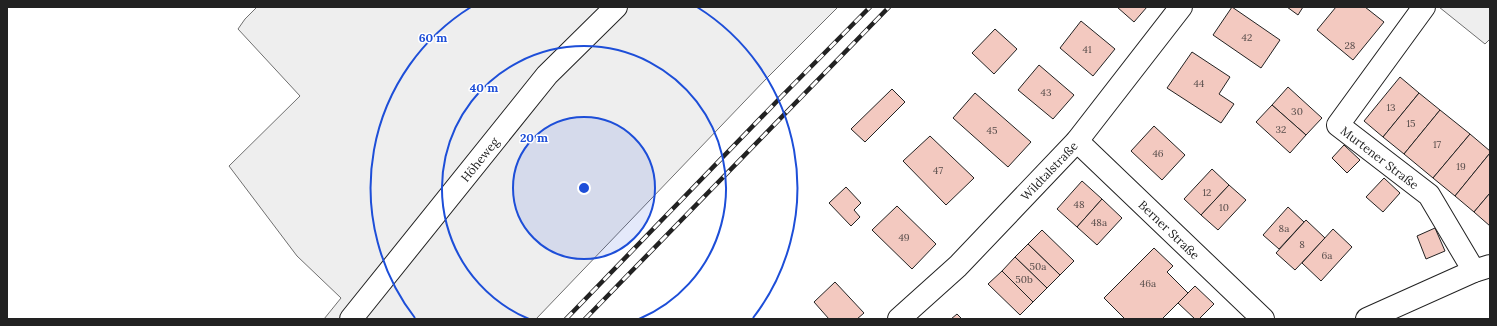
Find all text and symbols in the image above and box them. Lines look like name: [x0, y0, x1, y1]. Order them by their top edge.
text: 60 m: [419, 30, 447, 45]
house number: 42: [1242, 31, 1252, 44]
house number: 28: [1345, 39, 1356, 52]
house number: 41: [1082, 43, 1092, 56]
house number: 44: [1194, 77, 1205, 90]
text: 40 m: [470, 80, 498, 95]
house number: 43: [1041, 86, 1052, 99]
house number: 13: [1386, 101, 1396, 114]
house number: 30: [1291, 105, 1303, 118]
house number: 15: [1406, 117, 1416, 130]
house number: 32: [1276, 123, 1286, 136]
street label: Murtener Straße: [1338, 123, 1422, 192]
house number: 45: [987, 124, 997, 137]
text: 20 m: [520, 130, 548, 145]
street label: Höheweg: [457, 134, 502, 184]
street label: Wildtalstraße: [1017, 138, 1081, 203]
house number: 17: [1433, 138, 1442, 151]
house number: 46: [1152, 147, 1164, 160]
house number: 19: [1456, 160, 1466, 173]
house number: 47: [933, 164, 943, 177]
centre of rings: [577, 181, 591, 195]
house number: 12: [1202, 186, 1212, 199]
street label: Berner Straße: [1136, 197, 1203, 262]
house number: 48: [1073, 198, 1085, 211]
house number: 10: [1219, 201, 1229, 214]
house number: 48a: [1091, 216, 1107, 229]
house number: 8a: [1279, 222, 1289, 235]
house number: 49: [898, 231, 910, 244]
house number: 8: [1299, 238, 1305, 251]
house number: 6a: [1322, 249, 1332, 262]
house number: 50a: [1030, 260, 1046, 273]
house number: 50b: [1015, 273, 1033, 286]
house number: 46a: [1140, 277, 1156, 290]

